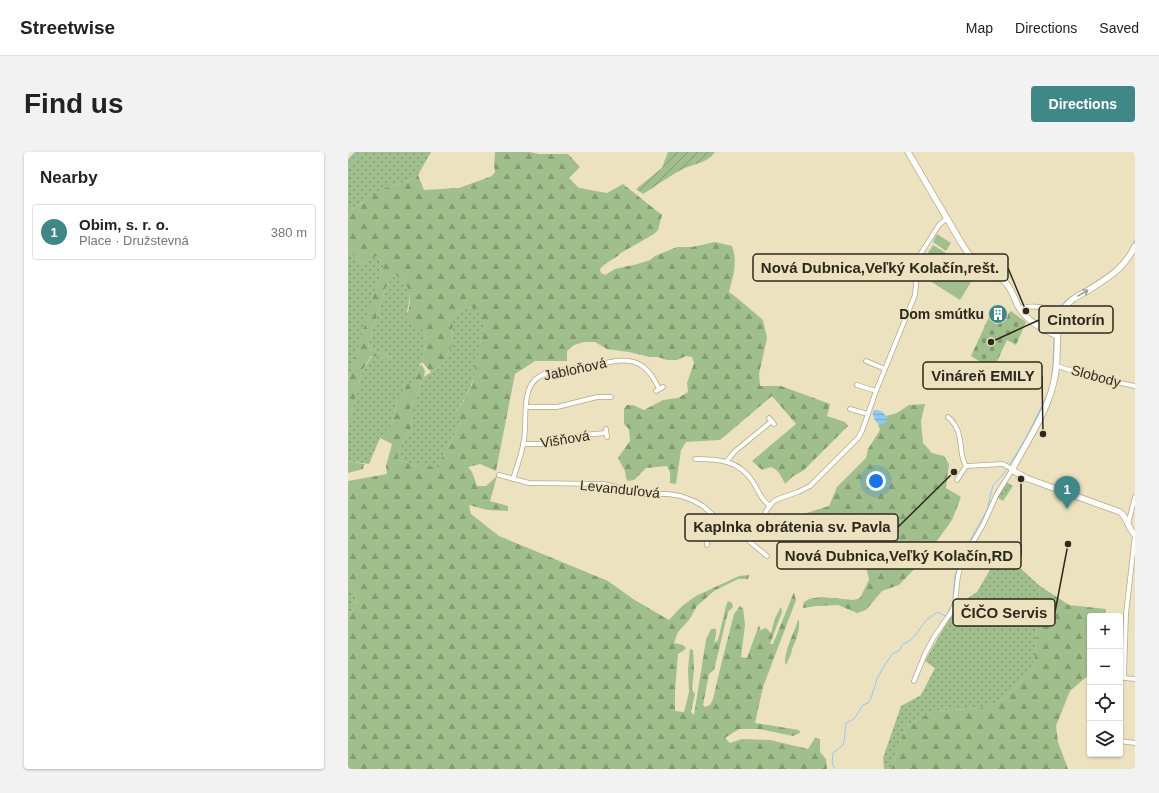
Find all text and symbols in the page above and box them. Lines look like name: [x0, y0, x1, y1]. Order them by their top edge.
text: Streetwise: [20, 17, 115, 38]
text: Map: [966, 20, 993, 36]
text: Directions: [1015, 20, 1077, 36]
text: Saved: [1099, 20, 1139, 36]
button: Directions: [1031, 86, 1135, 122]
text: Find us: [24, 88, 124, 119]
text: Nearby: [40, 168, 98, 187]
text: Obim, s. r. o.: [79, 216, 169, 233]
text: 1: [50, 225, 58, 240]
text: 380 m: [271, 225, 307, 240]
text: Place · Družstevná: [79, 233, 189, 248]
callout: Nová Dubnica,Veľký Kolačín,rešt.: [753, 254, 1008, 281]
text: Nová Dubnica,Veľký Kolačín,rešt.: [761, 259, 999, 276]
one-way arrow: [1077, 289, 1088, 297]
building icon: Dom smútku: [987, 303, 1009, 325]
place label: Dom smútku: [899, 306, 984, 322]
callout: Cintorín: [1039, 306, 1113, 333]
text: Cintorín: [1047, 311, 1105, 328]
street label: Jabloňová: [542, 354, 608, 383]
callout: Vináreň EMILY: [923, 362, 1042, 389]
street label: Slobody: [1069, 362, 1123, 390]
text: Vináreň EMILY: [931, 367, 1035, 384]
street label: Višňová: [539, 427, 591, 451]
your location: [866, 471, 886, 491]
pin: 1: [1054, 476, 1080, 509]
street label: Levanduľová: [579, 477, 661, 501]
callout: Kaplnka obrátenia sv. Pavla: [685, 514, 898, 541]
text: Kaplnka obrátenia sv. Pavla: [693, 518, 891, 535]
callout: Nová Dubnica,Veľký Kolačín,RD: [777, 542, 1021, 569]
text: Nová Dubnica,Veľký Kolačín,RD: [785, 547, 1013, 564]
callout: ČIČO Servis: [953, 599, 1055, 626]
text: ČIČO Servis: [961, 604, 1047, 621]
map controls: [1087, 613, 1123, 757]
button: +: [1087, 613, 1123, 649]
button: −: [1087, 649, 1123, 685]
button: locate: [1087, 685, 1123, 721]
button: layers: [1087, 721, 1123, 757]

